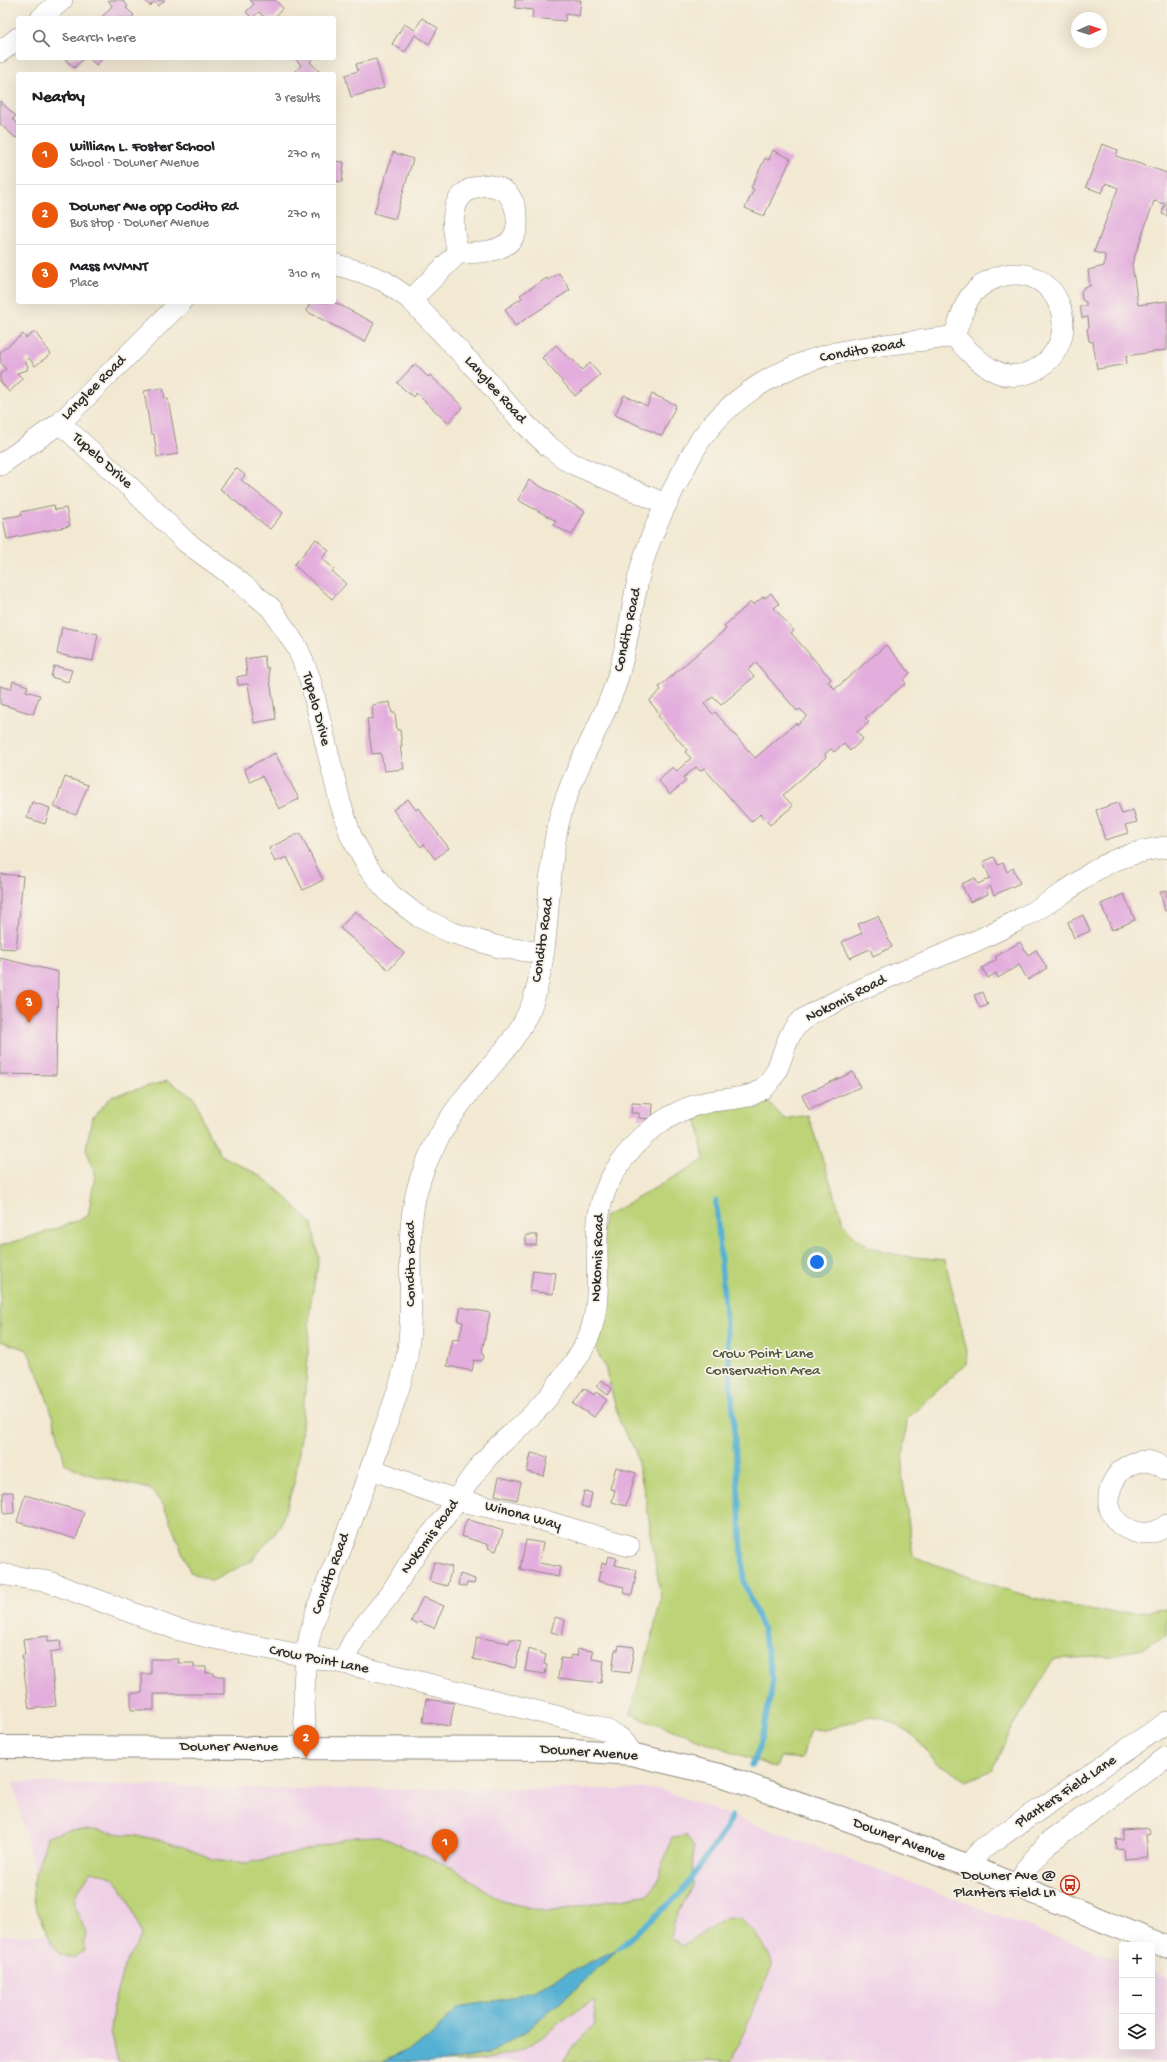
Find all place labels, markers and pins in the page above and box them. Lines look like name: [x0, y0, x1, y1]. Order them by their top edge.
pin: 3: [16, 990, 42, 1023]
pin: 2: [293, 1725, 319, 1758]
pin: 1: [432, 1829, 458, 1862]
place label: Downer Ave @ Planters Field Ln: [953, 1867, 1056, 1902]
bus stop icon: Downer Ave @ Planters Field Ln: [1059, 1874, 1081, 1896]

